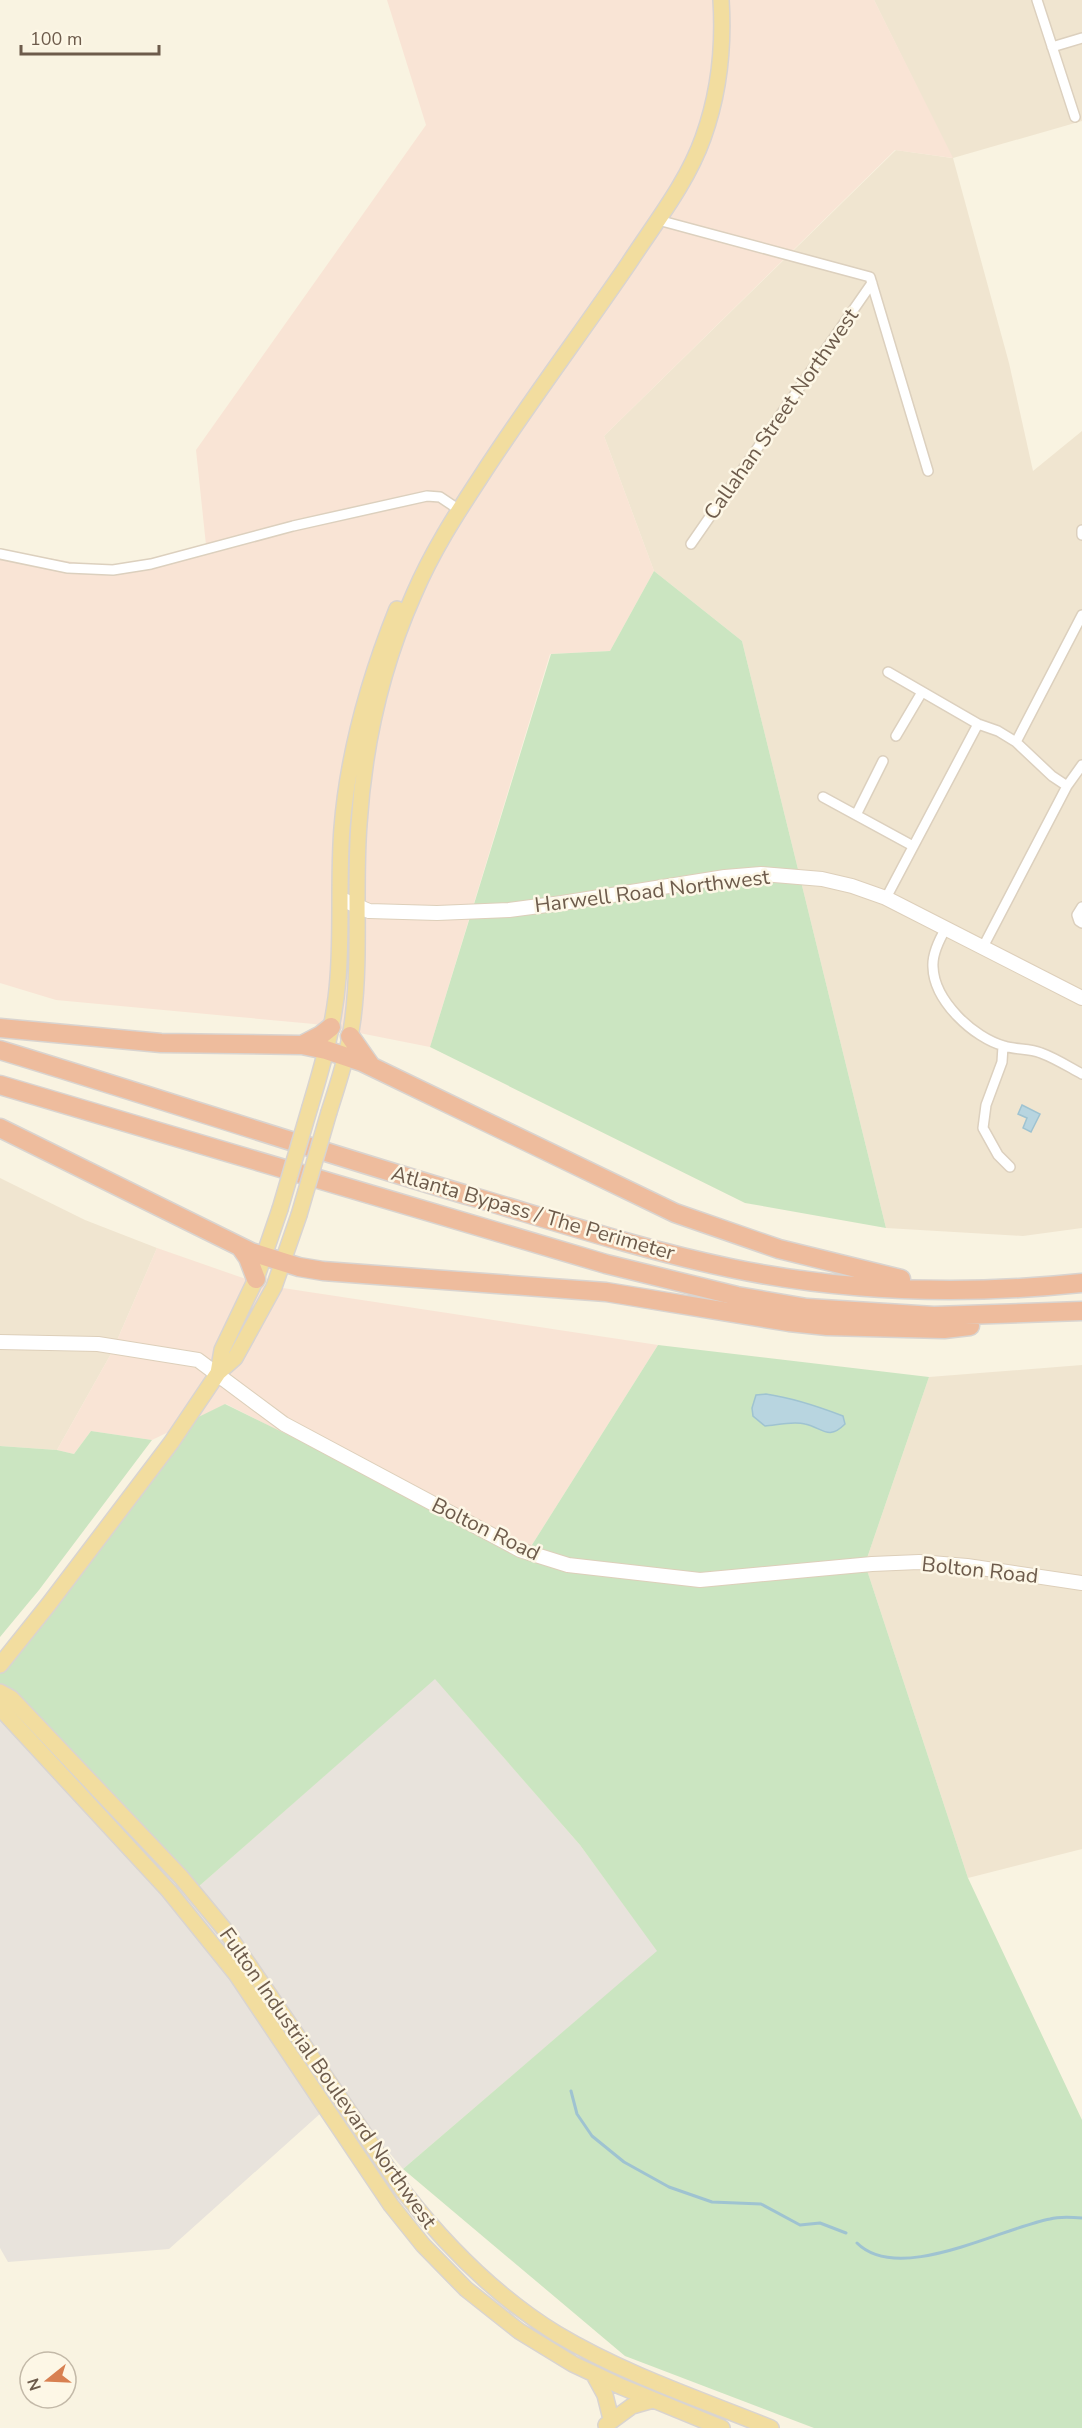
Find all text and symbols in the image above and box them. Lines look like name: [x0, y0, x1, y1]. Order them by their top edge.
scale bar: [21, 18, 159, 56]
text: 100 m: [30, 27, 82, 51]
street label: Callahan Street Northwest: [697, 302, 865, 525]
street label: Harwell Road Northwest: [533, 863, 772, 919]
street label: Atlanta Bypass / The Perimeter: [388, 1159, 678, 1267]
street label: Bolton Road: [427, 1491, 545, 1567]
street label: Bolton Road: [920, 1550, 1040, 1590]
street label: Fulton Industrial Boulevard Northwest: [213, 1922, 443, 2234]
north arrow: [18, 2350, 78, 2410]
text: N: [22, 2375, 47, 2393]

